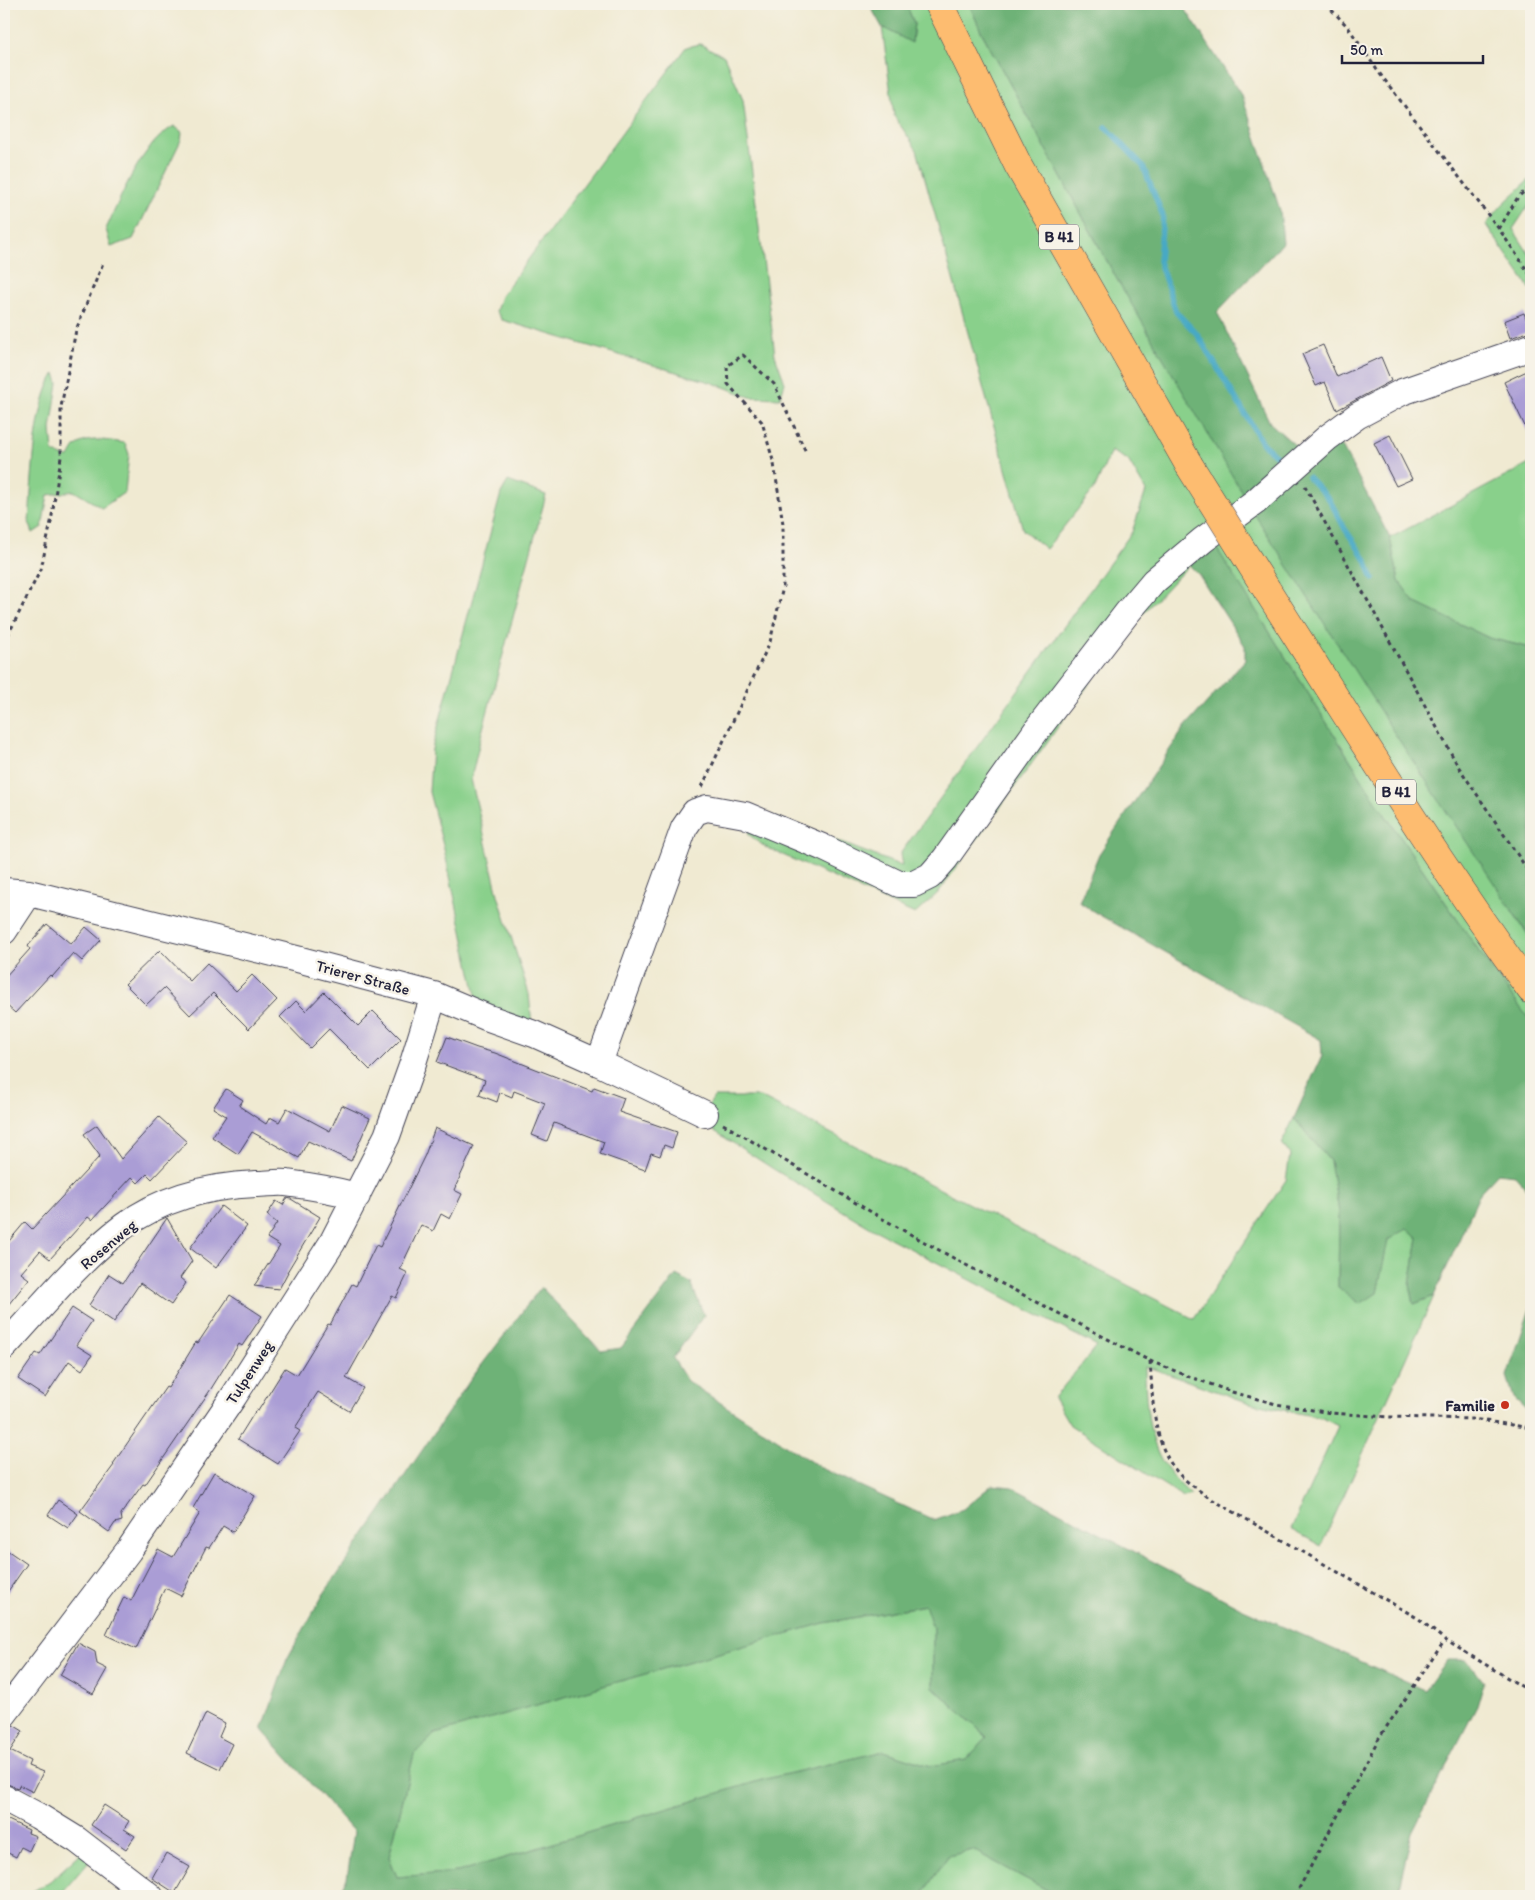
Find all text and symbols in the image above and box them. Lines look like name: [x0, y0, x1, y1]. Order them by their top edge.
scale bar: [1342, 32, 1484, 64]
text: 50 m: [1350, 41, 1383, 59]
road number: B 41: [1039, 224, 1079, 250]
road number: B 41: [1376, 780, 1416, 804]
street label: Trierer Straße: [314, 956, 412, 999]
street label: Rosenweg: [76, 1215, 141, 1273]
street label: Tulpenweg: [222, 1336, 278, 1408]
place label: Familie: [1445, 1396, 1495, 1415]
marker: Familie: [1499, 1399, 1511, 1411]

